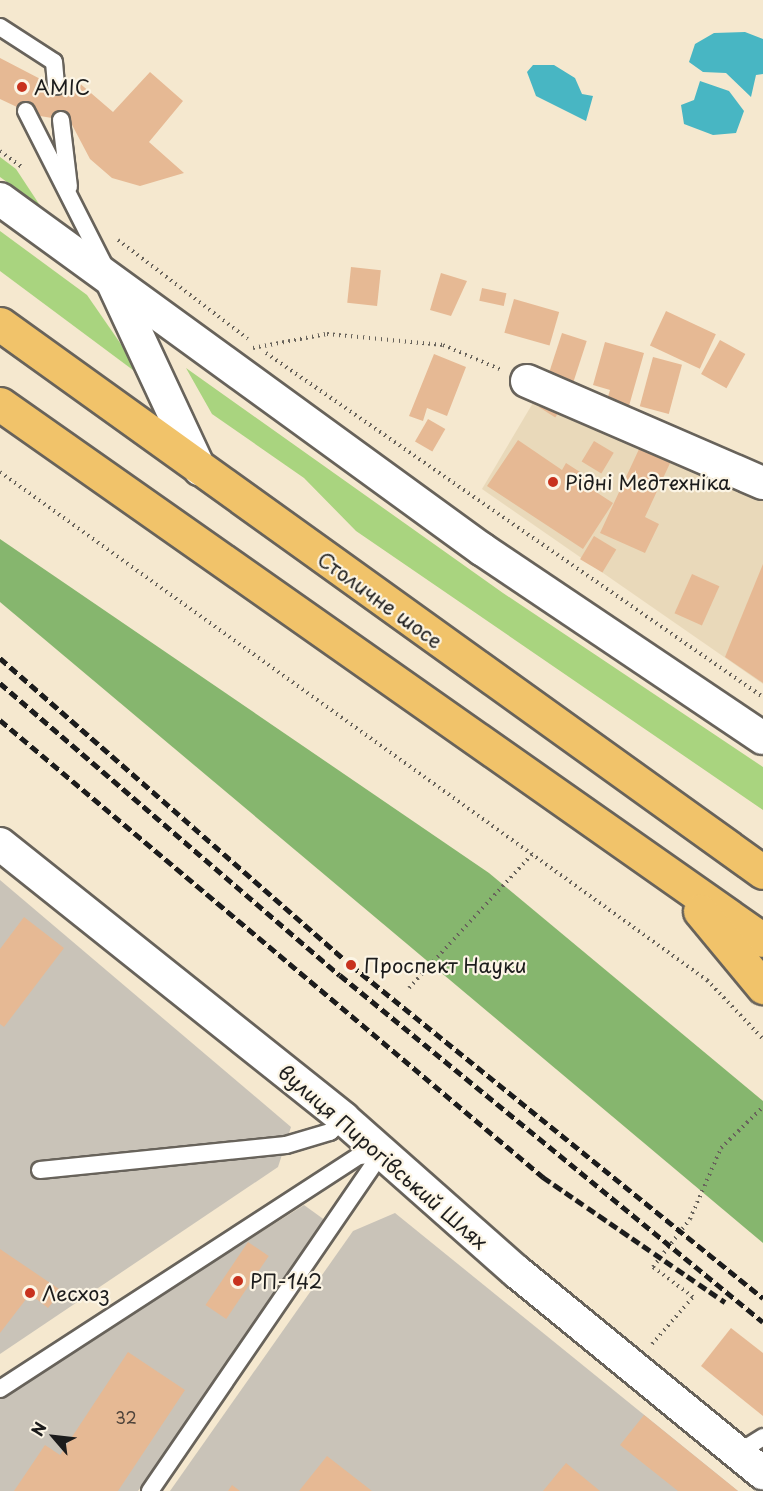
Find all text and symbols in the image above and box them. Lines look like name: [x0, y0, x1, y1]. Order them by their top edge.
place label: AMIC: [34, 75, 90, 99]
marker: AMIC: [15, 80, 29, 94]
place label: Рідні Медтехніка: [565, 470, 731, 494]
marker: Рідні Медтехніка: [546, 475, 560, 489]
street label: Столичне шосе: [313, 547, 447, 653]
place label: Проспект Науки: [364, 953, 528, 977]
marker: Проспект Науки: [342, 956, 360, 974]
street label: вулиця Пирогівський Шлях: [273, 1060, 493, 1254]
place label: РП-142: [250, 1269, 322, 1293]
marker: РП-142: [231, 1274, 245, 1288]
place label: Лесхоз: [42, 1281, 110, 1305]
marker: Лесхоз: [23, 1286, 37, 1300]
north arrow: [24, 1407, 84, 1467]
house number: 32: [115, 1407, 137, 1427]
text: N: [25, 1417, 52, 1440]

